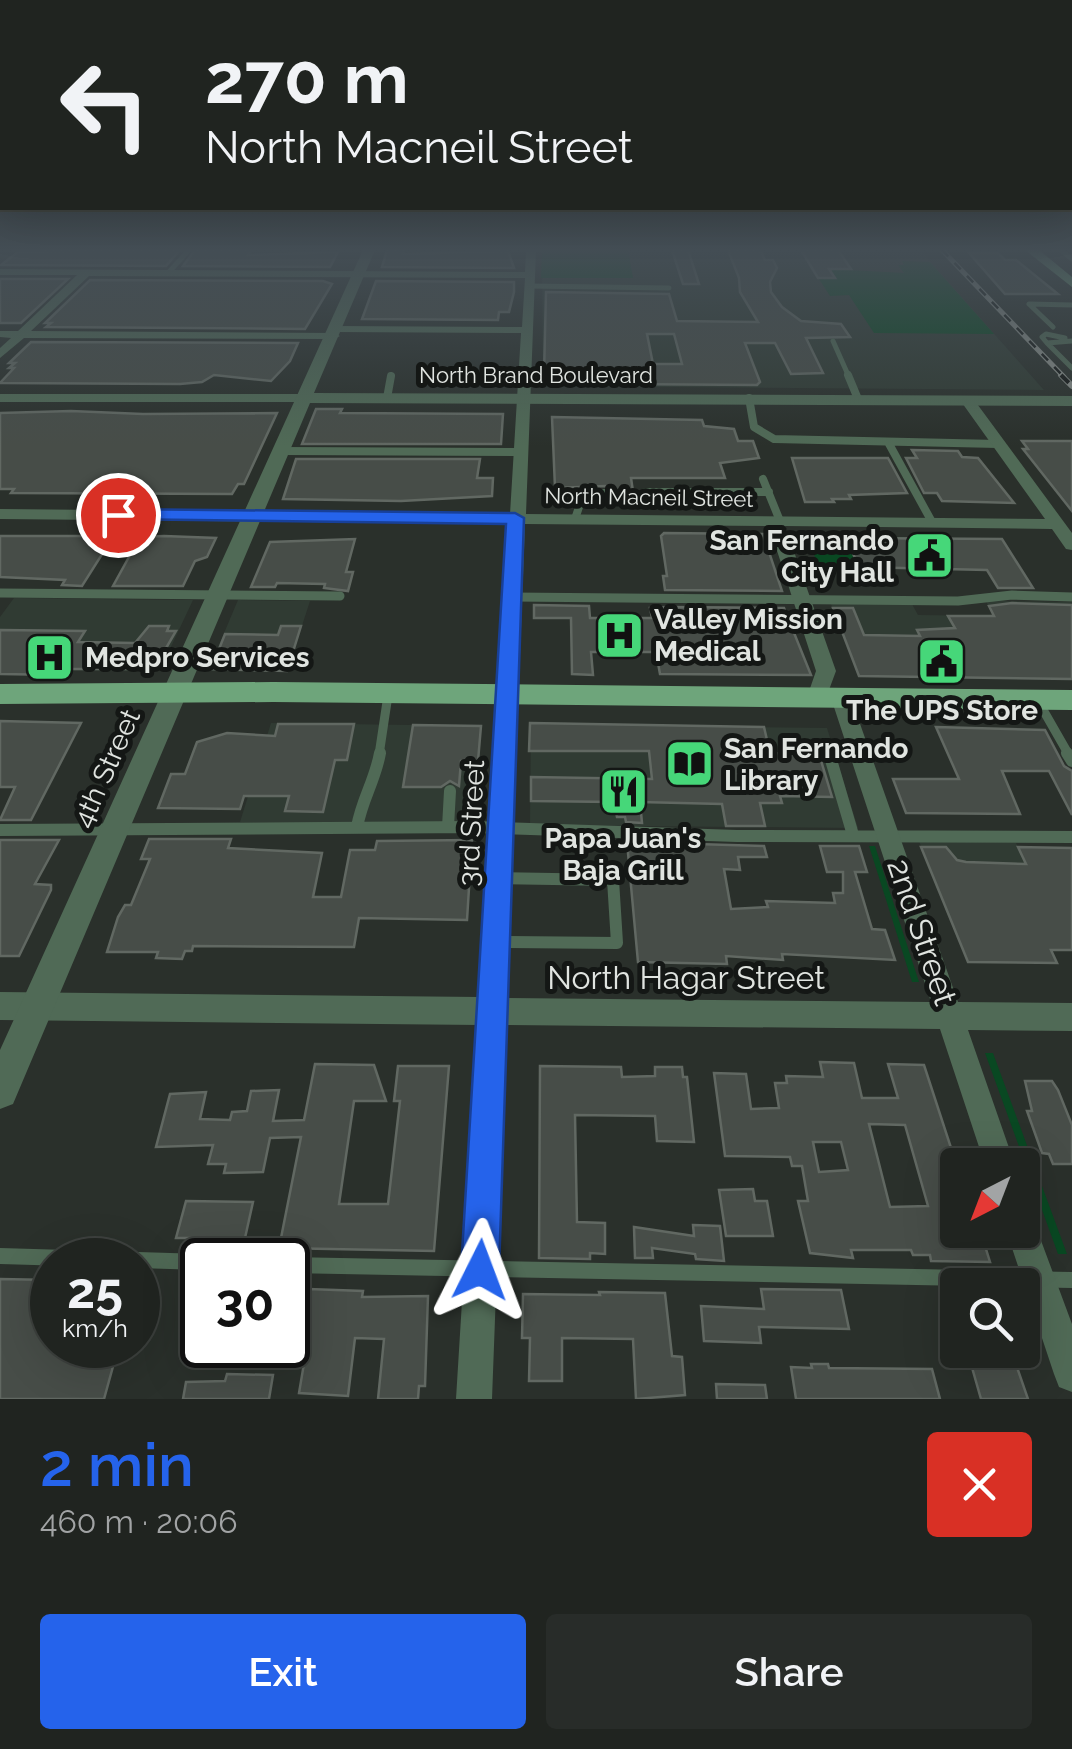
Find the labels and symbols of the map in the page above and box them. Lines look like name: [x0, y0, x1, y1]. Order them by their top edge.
street label: North Brand Boulevard: [419, 362, 653, 388]
pin: [76, 473, 161, 558]
street label: North Macneil Street: [544, 482, 754, 512]
place label: San Fernando City Hall: [709, 524, 894, 589]
public building icon: San Fernando City Hall: [903, 530, 955, 582]
place label: Valley Mission Medical: [654, 603, 843, 668]
hospital icon: Valley Mission Medical: [593, 609, 645, 661]
hospital icon: Medpro Services: [24, 631, 76, 683]
public building icon: The UPS Store: [916, 636, 968, 688]
place label: Medpro Services: [85, 641, 309, 674]
place label: The UPS Store: [846, 694, 1038, 727]
street label: 4th Street: [66, 703, 147, 832]
place label: San Fernando Library: [724, 732, 909, 797]
library icon: San Fernando Library: [663, 738, 715, 790]
street label: 3rd Street: [452, 758, 491, 887]
restaurant icon: Papa Juan's Baja Grill: [597, 765, 649, 817]
place label: Papa Juan's Baja Grill: [545, 822, 701, 887]
street label: 2nd Street: [880, 854, 965, 1010]
street label: North Hagar Street: [547, 959, 825, 996]
north arrow: [940, 1148, 1040, 1248]
position arrow: [428, 1218, 532, 1322]
speed limit sign: 30: [180, 1238, 310, 1368]

